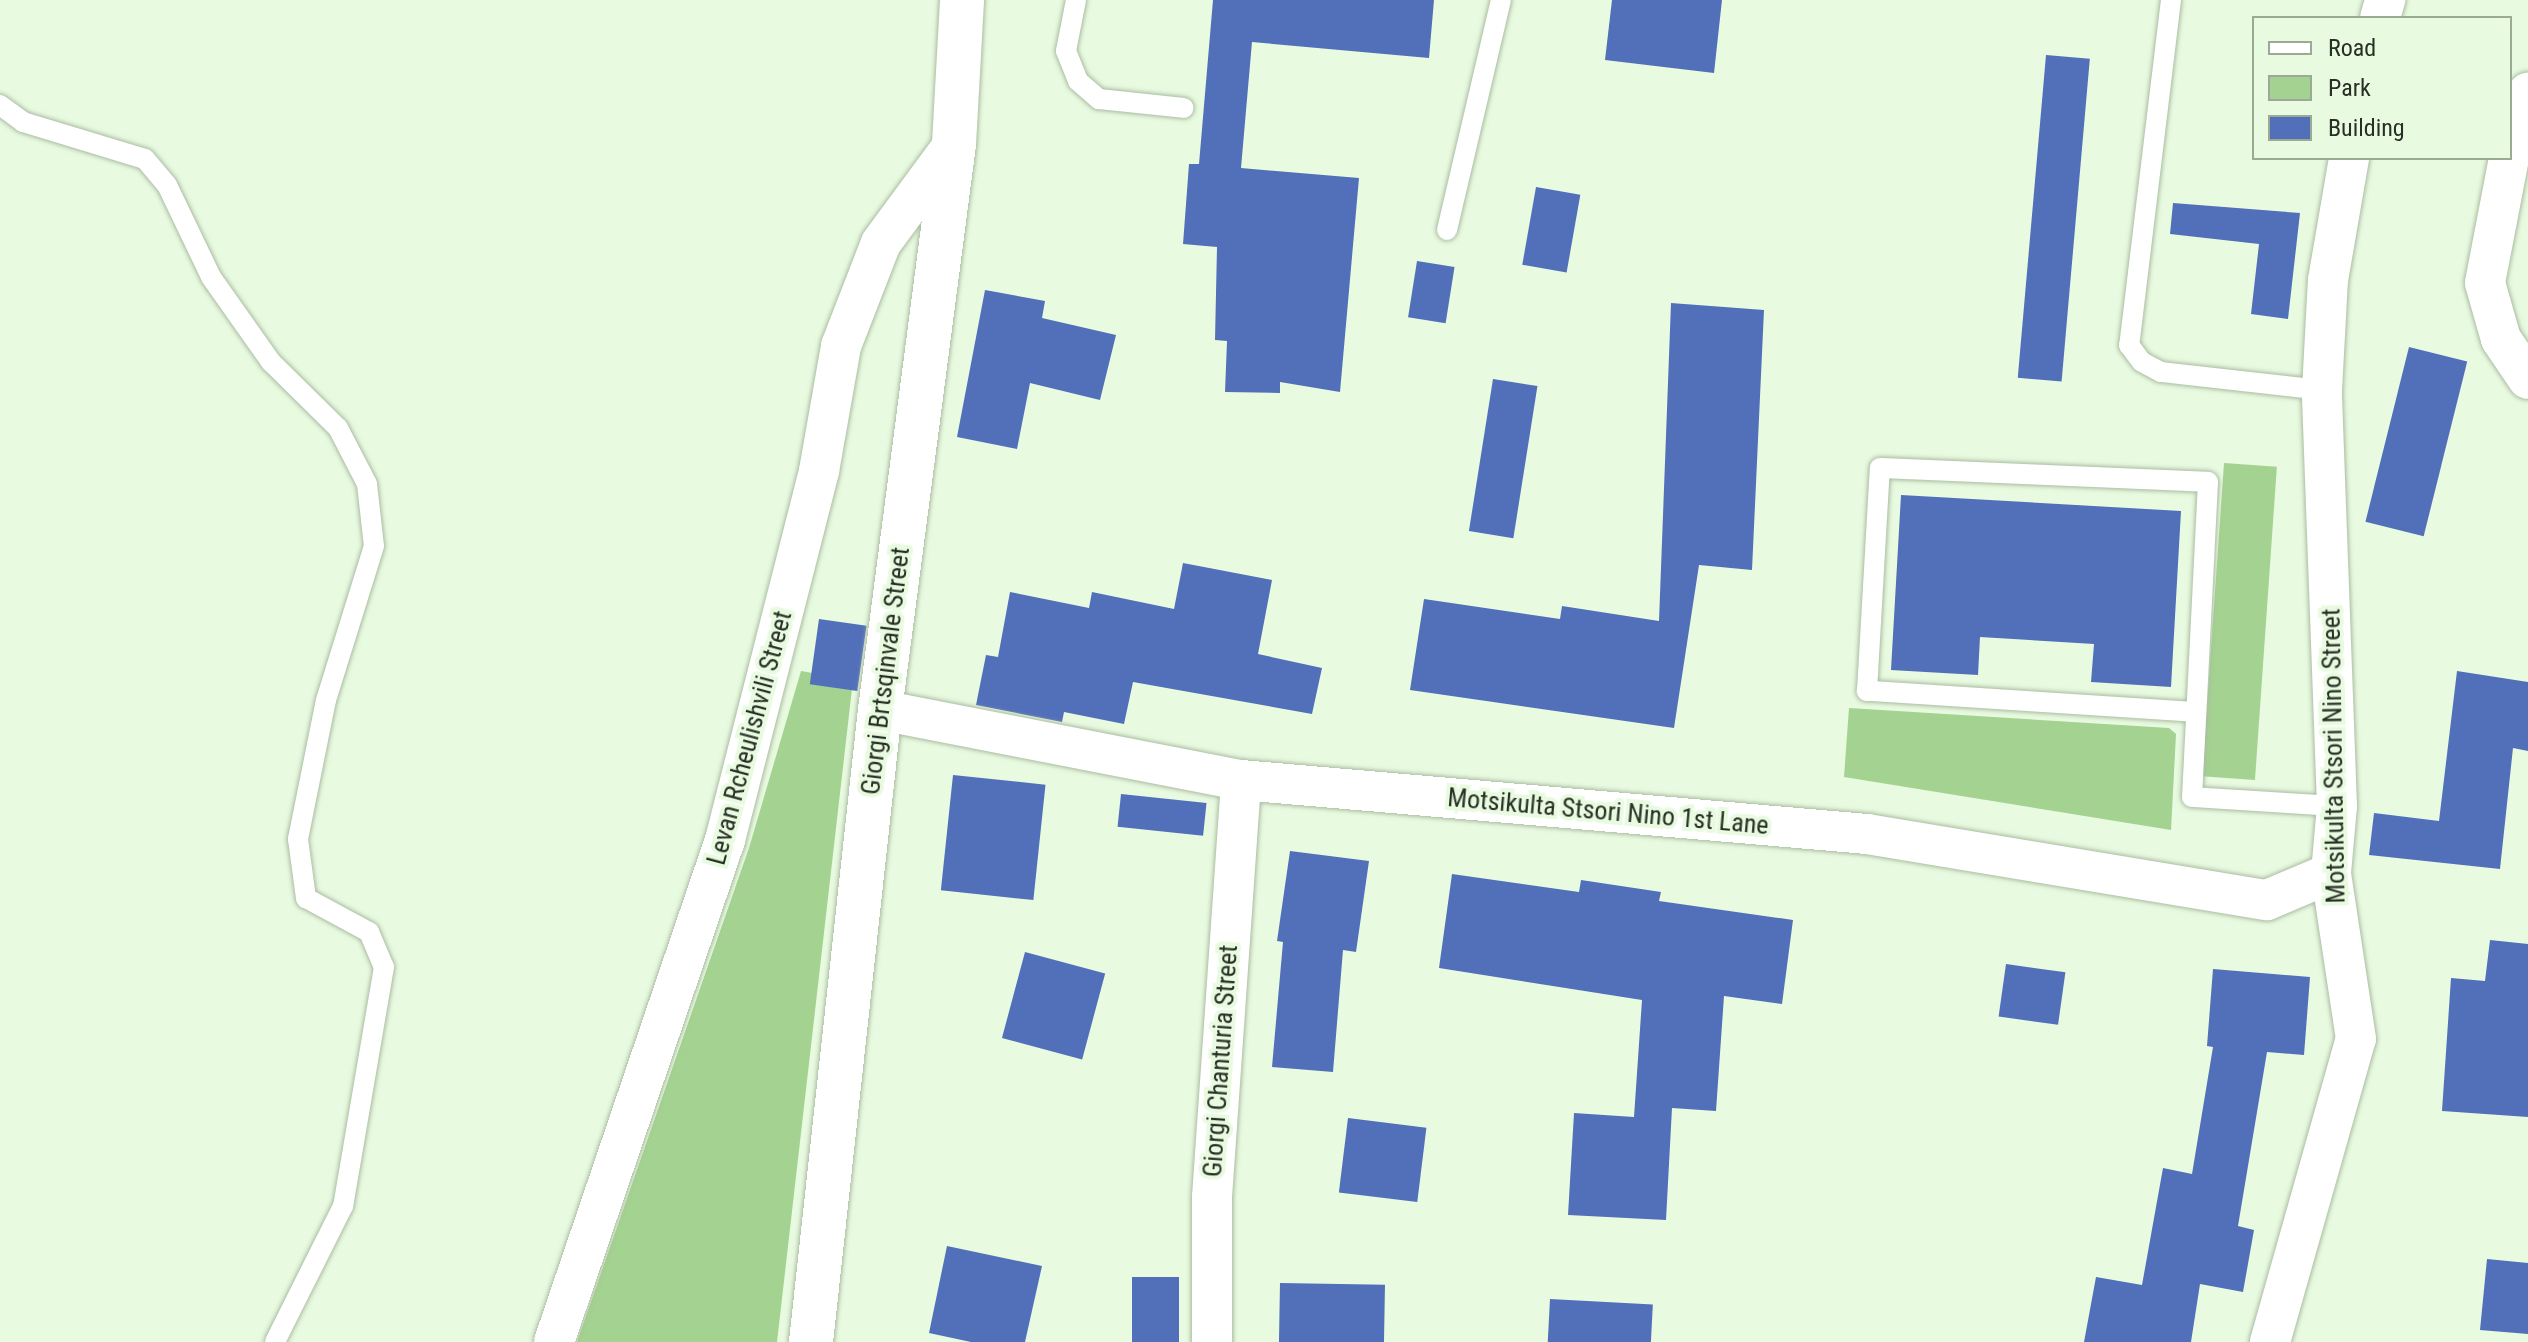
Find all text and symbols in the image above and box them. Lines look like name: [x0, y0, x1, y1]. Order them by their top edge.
legend: [2252, 16, 2512, 160]
text: Road: [2328, 34, 2376, 62]
text: Park: [2328, 74, 2371, 102]
text: Building: [2328, 114, 2405, 142]
street label: Giorgi Brtsqinvale Street: [855, 545, 917, 797]
street label: Levan Rcheulishvili Street: [701, 608, 799, 868]
street label: Motsikulta Stsori Nino Street: [2316, 608, 2352, 904]
street label: Motsikulta Stsori Nino 1st Lane: [1446, 782, 1770, 842]
street label: Giorgi Chanturia Street: [1197, 944, 1245, 1178]

